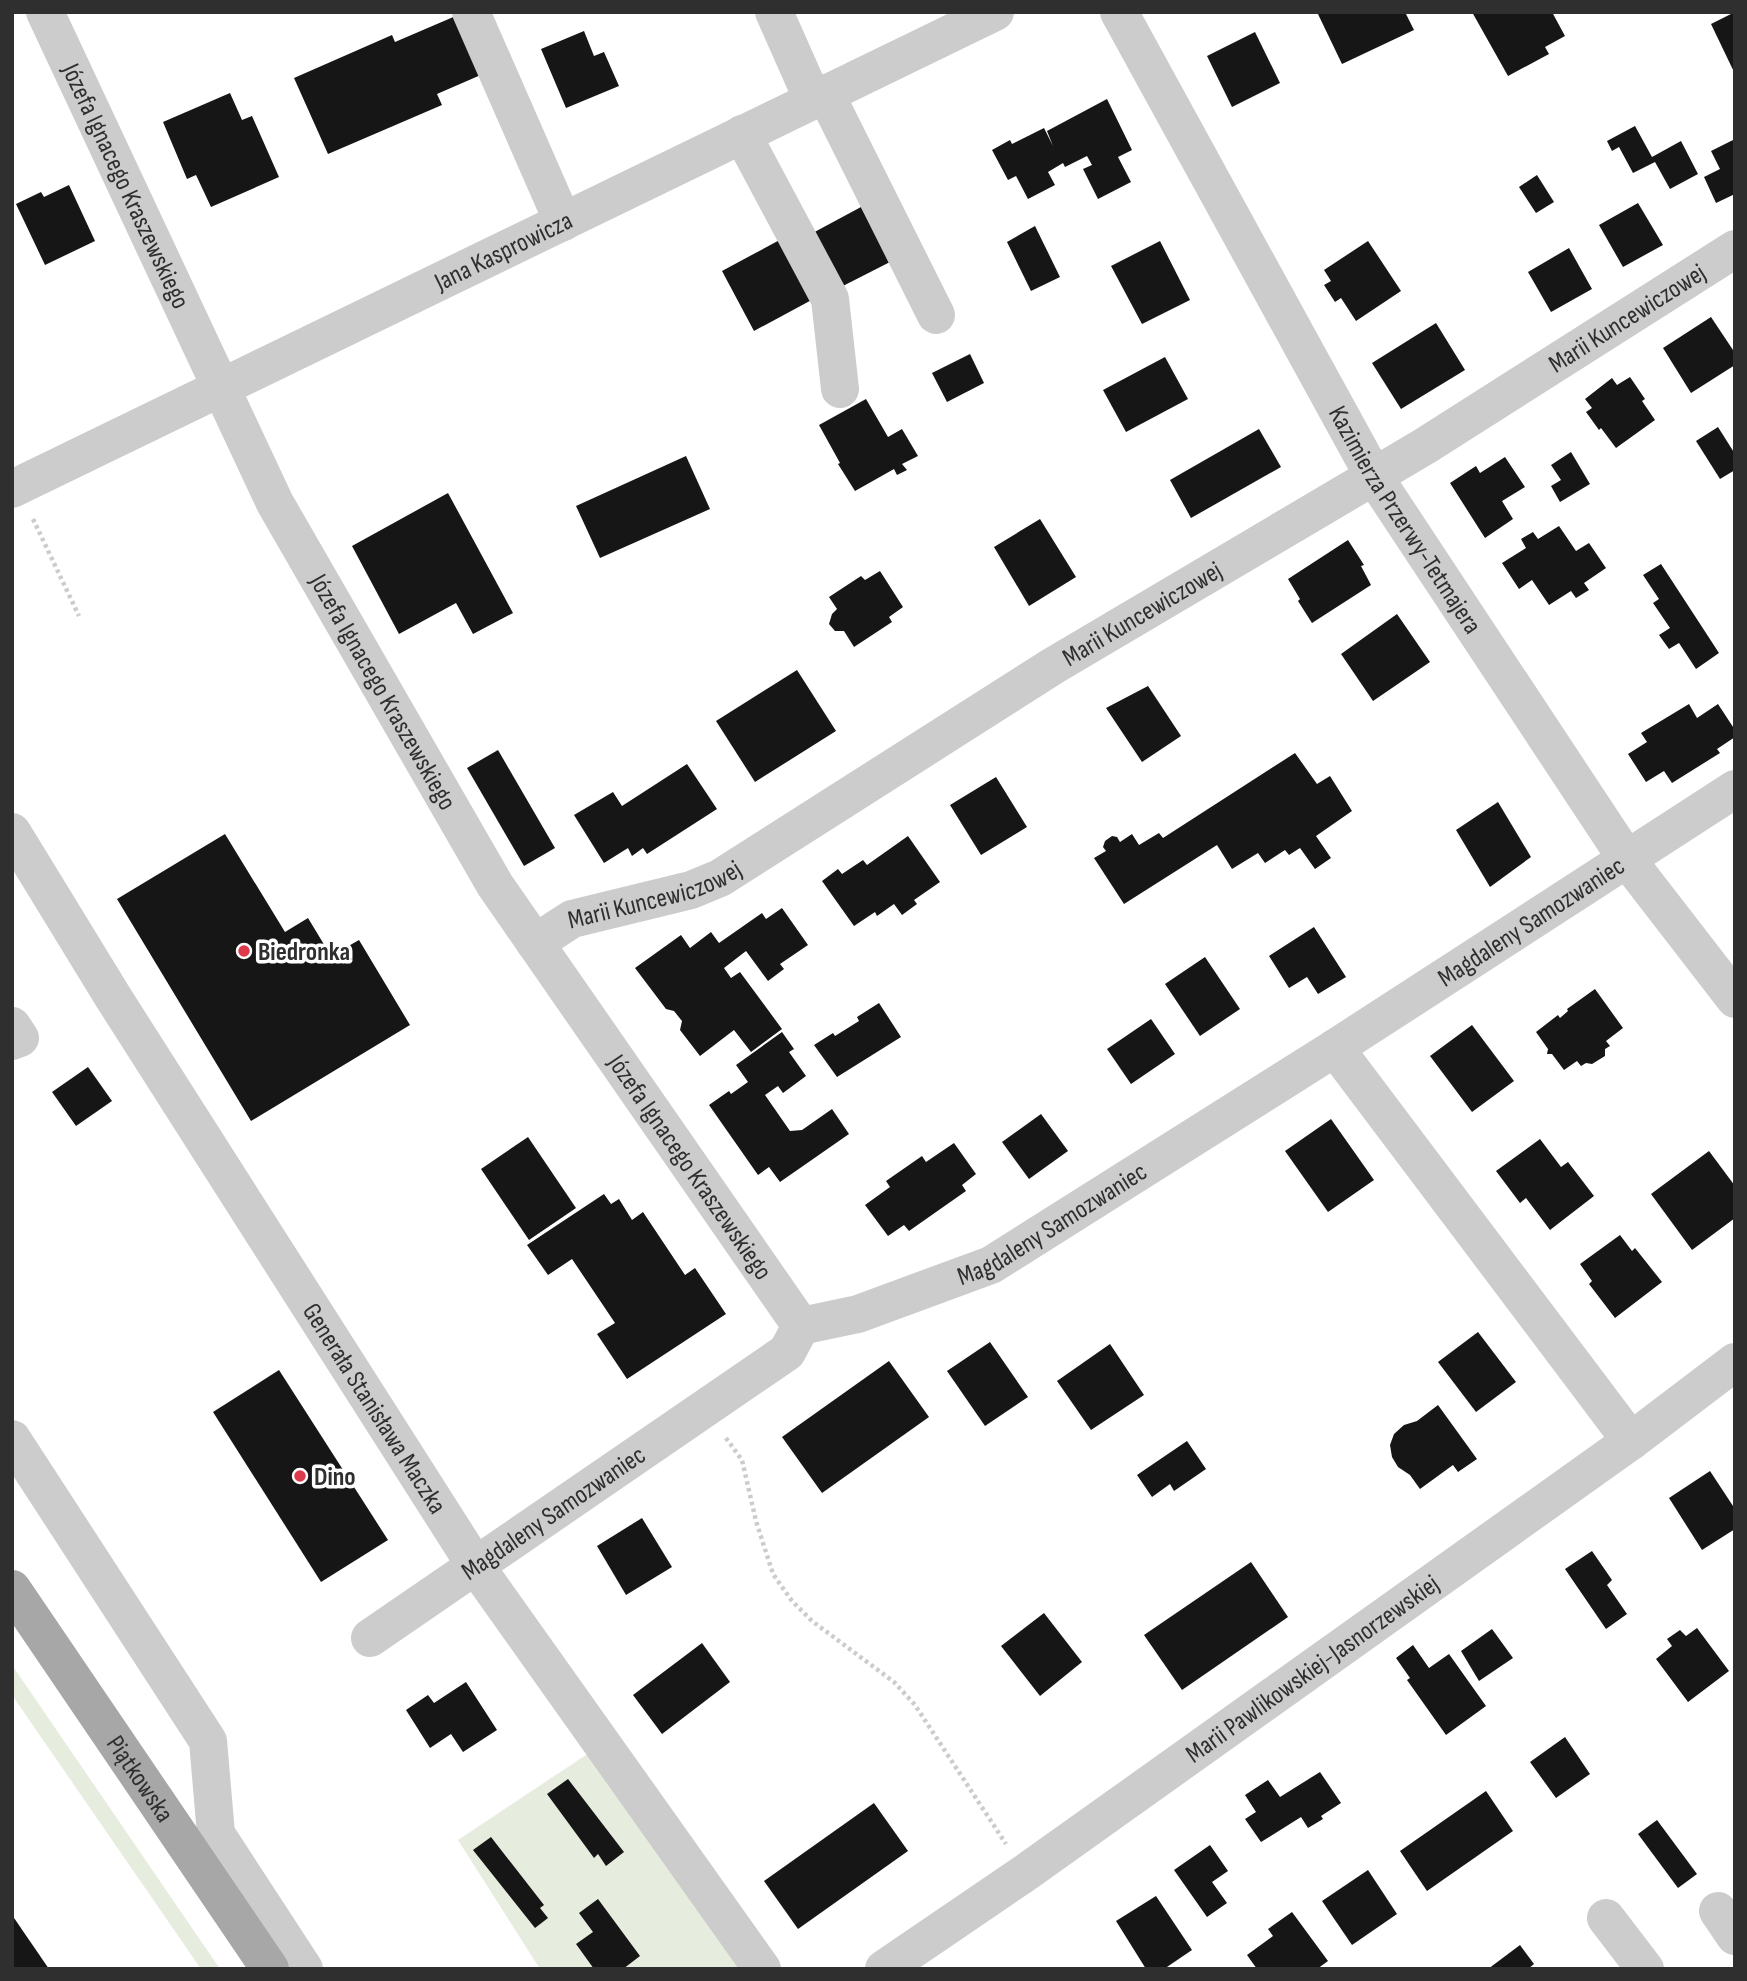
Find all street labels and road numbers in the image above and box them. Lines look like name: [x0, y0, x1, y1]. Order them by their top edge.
street label: Józefa Ignacego Kraszewskiego: [54, 58, 196, 314]
street label: Jana Kasprowicza: [429, 205, 578, 299]
street label: Marii Kuncewiczowej: [1543, 258, 1712, 380]
street label: Kazimierza Przerwy-Tetmajera: [1321, 401, 1488, 640]
street label: Marii Kuncewiczowej: [1057, 556, 1228, 674]
street label: Józefa Ignacego Kraszewskiego: [302, 568, 462, 816]
street label: Magdaleny Samozwaniec: [1433, 851, 1631, 994]
street label: Marii Kuncewiczowej: [565, 854, 748, 936]
street label: Józefa Ignacego Kraszewskiego: [600, 1048, 778, 1286]
street label: Magdaleny Samozwaniec: [953, 1157, 1153, 1293]
street label: Generała Stanisława Maczka: [295, 1298, 452, 1520]
street label: Magdaleny Samozwaniec: [456, 1440, 652, 1588]
street label: Marii Pawlikowskiej-Jasnorzewskiej: [1180, 1569, 1445, 1770]
street label: Piątkowska: [99, 1730, 180, 1829]

